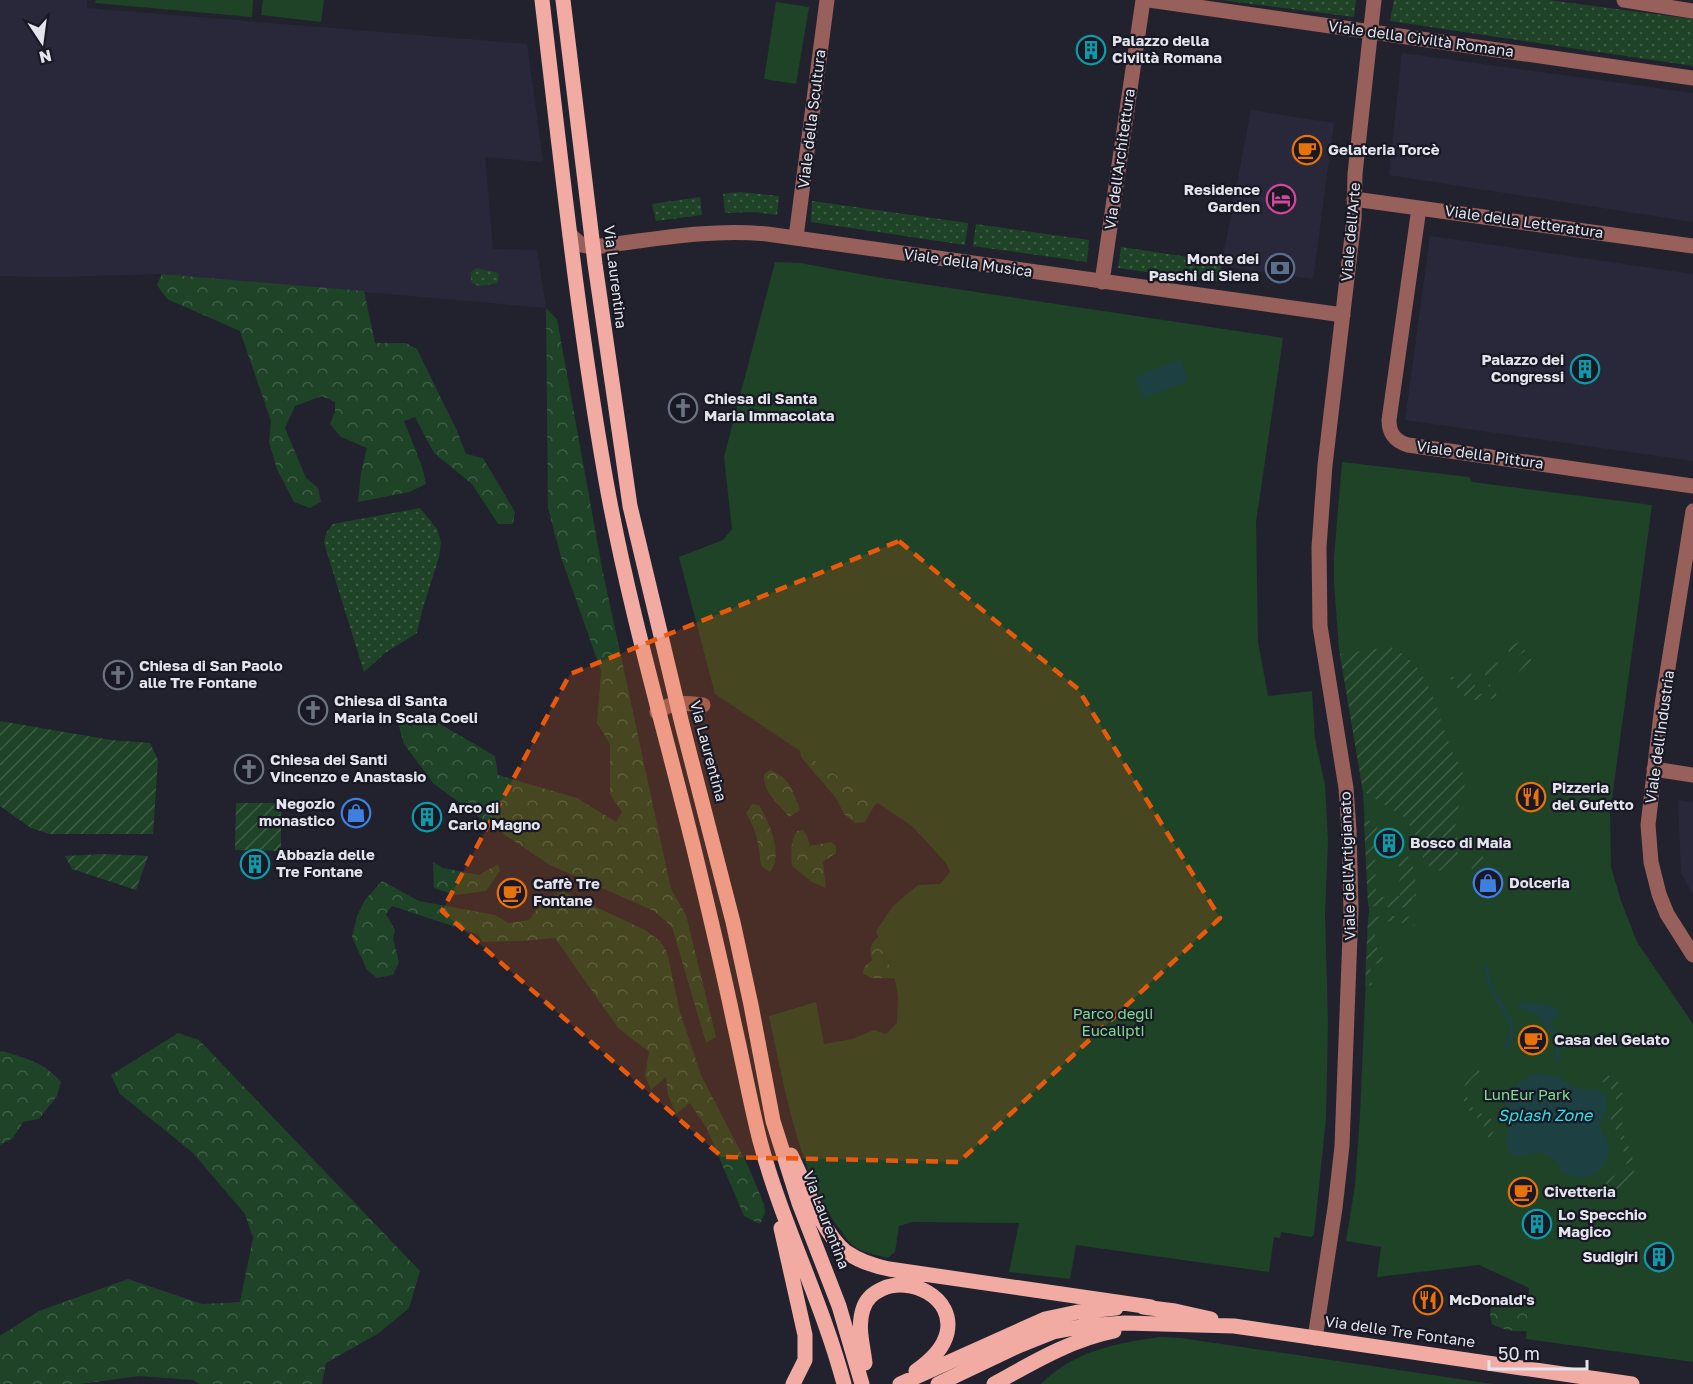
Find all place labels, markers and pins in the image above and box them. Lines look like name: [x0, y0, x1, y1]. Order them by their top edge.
place label: Palazzo della Civiltà Romana: [1112, 31, 1222, 66]
building icon: Palazzo della Civiltà Romana: [1075, 34, 1107, 66]
cafe icon: Gelateria Torcè: [1291, 134, 1323, 166]
place label: Gelateria Torcè: [1328, 140, 1440, 158]
place label: Residence Garden: [1184, 180, 1260, 215]
hotel icon: Residence Garden: [1265, 183, 1297, 215]
place label: Monte dei Paschi di Siena: [1149, 249, 1259, 284]
bank icon: Monte dei Paschi di Siena: [1264, 252, 1296, 284]
place label: Palazzo dei Congressi: [1481, 350, 1564, 385]
building icon: Palazzo dei Congressi: [1569, 353, 1601, 385]
place label: Chiesa di Santa Maria Immacolata: [704, 389, 835, 424]
church icon: Chiesa di Santa Maria Immacolata: [667, 392, 699, 424]
place label: Chiesa di San Paolo alle Tre Fontane: [139, 656, 283, 691]
church icon: Chiesa di San Paolo alle Tre Fontane: [102, 659, 134, 691]
place label: Chiesa di Santa Maria in Scala Coeli: [334, 691, 478, 726]
church icon: Chiesa di Santa Maria in Scala Coeli: [297, 694, 329, 726]
place label: Chiesa dei Santi Vincenzo e Anastasio: [270, 750, 426, 785]
church icon: Chiesa dei Santi Vincenzo e Anastasio: [233, 753, 265, 785]
place label: Pizzeria del Gufetto: [1552, 778, 1634, 813]
restaurant icon: Pizzeria del Gufetto: [1515, 781, 1547, 813]
place label: Negozio monastico: [259, 794, 335, 829]
shop icon: Negozio monastico: [340, 797, 372, 829]
place label: Arco di Carlo Magno: [448, 798, 540, 833]
building icon: Arco di Carlo Magno: [411, 801, 443, 833]
building icon: Bosco di Maia: [1373, 827, 1405, 859]
place label: Bosco di Maia: [1410, 833, 1512, 851]
place label: Abbazia delle Tre Fontane: [276, 845, 375, 880]
building icon: Abbazia delle Tre Fontane: [239, 848, 271, 880]
shop icon: Dolceria: [1472, 867, 1504, 899]
place label: Dolceria: [1509, 873, 1570, 891]
place label: Caffè Tre Fontane: [533, 874, 600, 909]
cafe icon: Caffè Tre Fontane: [496, 877, 528, 909]
cafe icon: Casa del Gelato: [1517, 1024, 1549, 1056]
place label: Casa del Gelato: [1554, 1030, 1670, 1048]
cafe icon: Civetteria: [1507, 1176, 1539, 1208]
place label: Civetteria: [1544, 1182, 1616, 1200]
place label: Lo Specchio Magico: [1558, 1205, 1647, 1240]
building icon: Lo Specchio Magico: [1521, 1208, 1553, 1240]
building icon: Sudigiri: [1643, 1241, 1675, 1273]
place label: Sudigiri: [1582, 1247, 1638, 1265]
restaurant icon: McDonald's: [1412, 1284, 1444, 1316]
place label: McDonald's: [1449, 1290, 1535, 1308]

